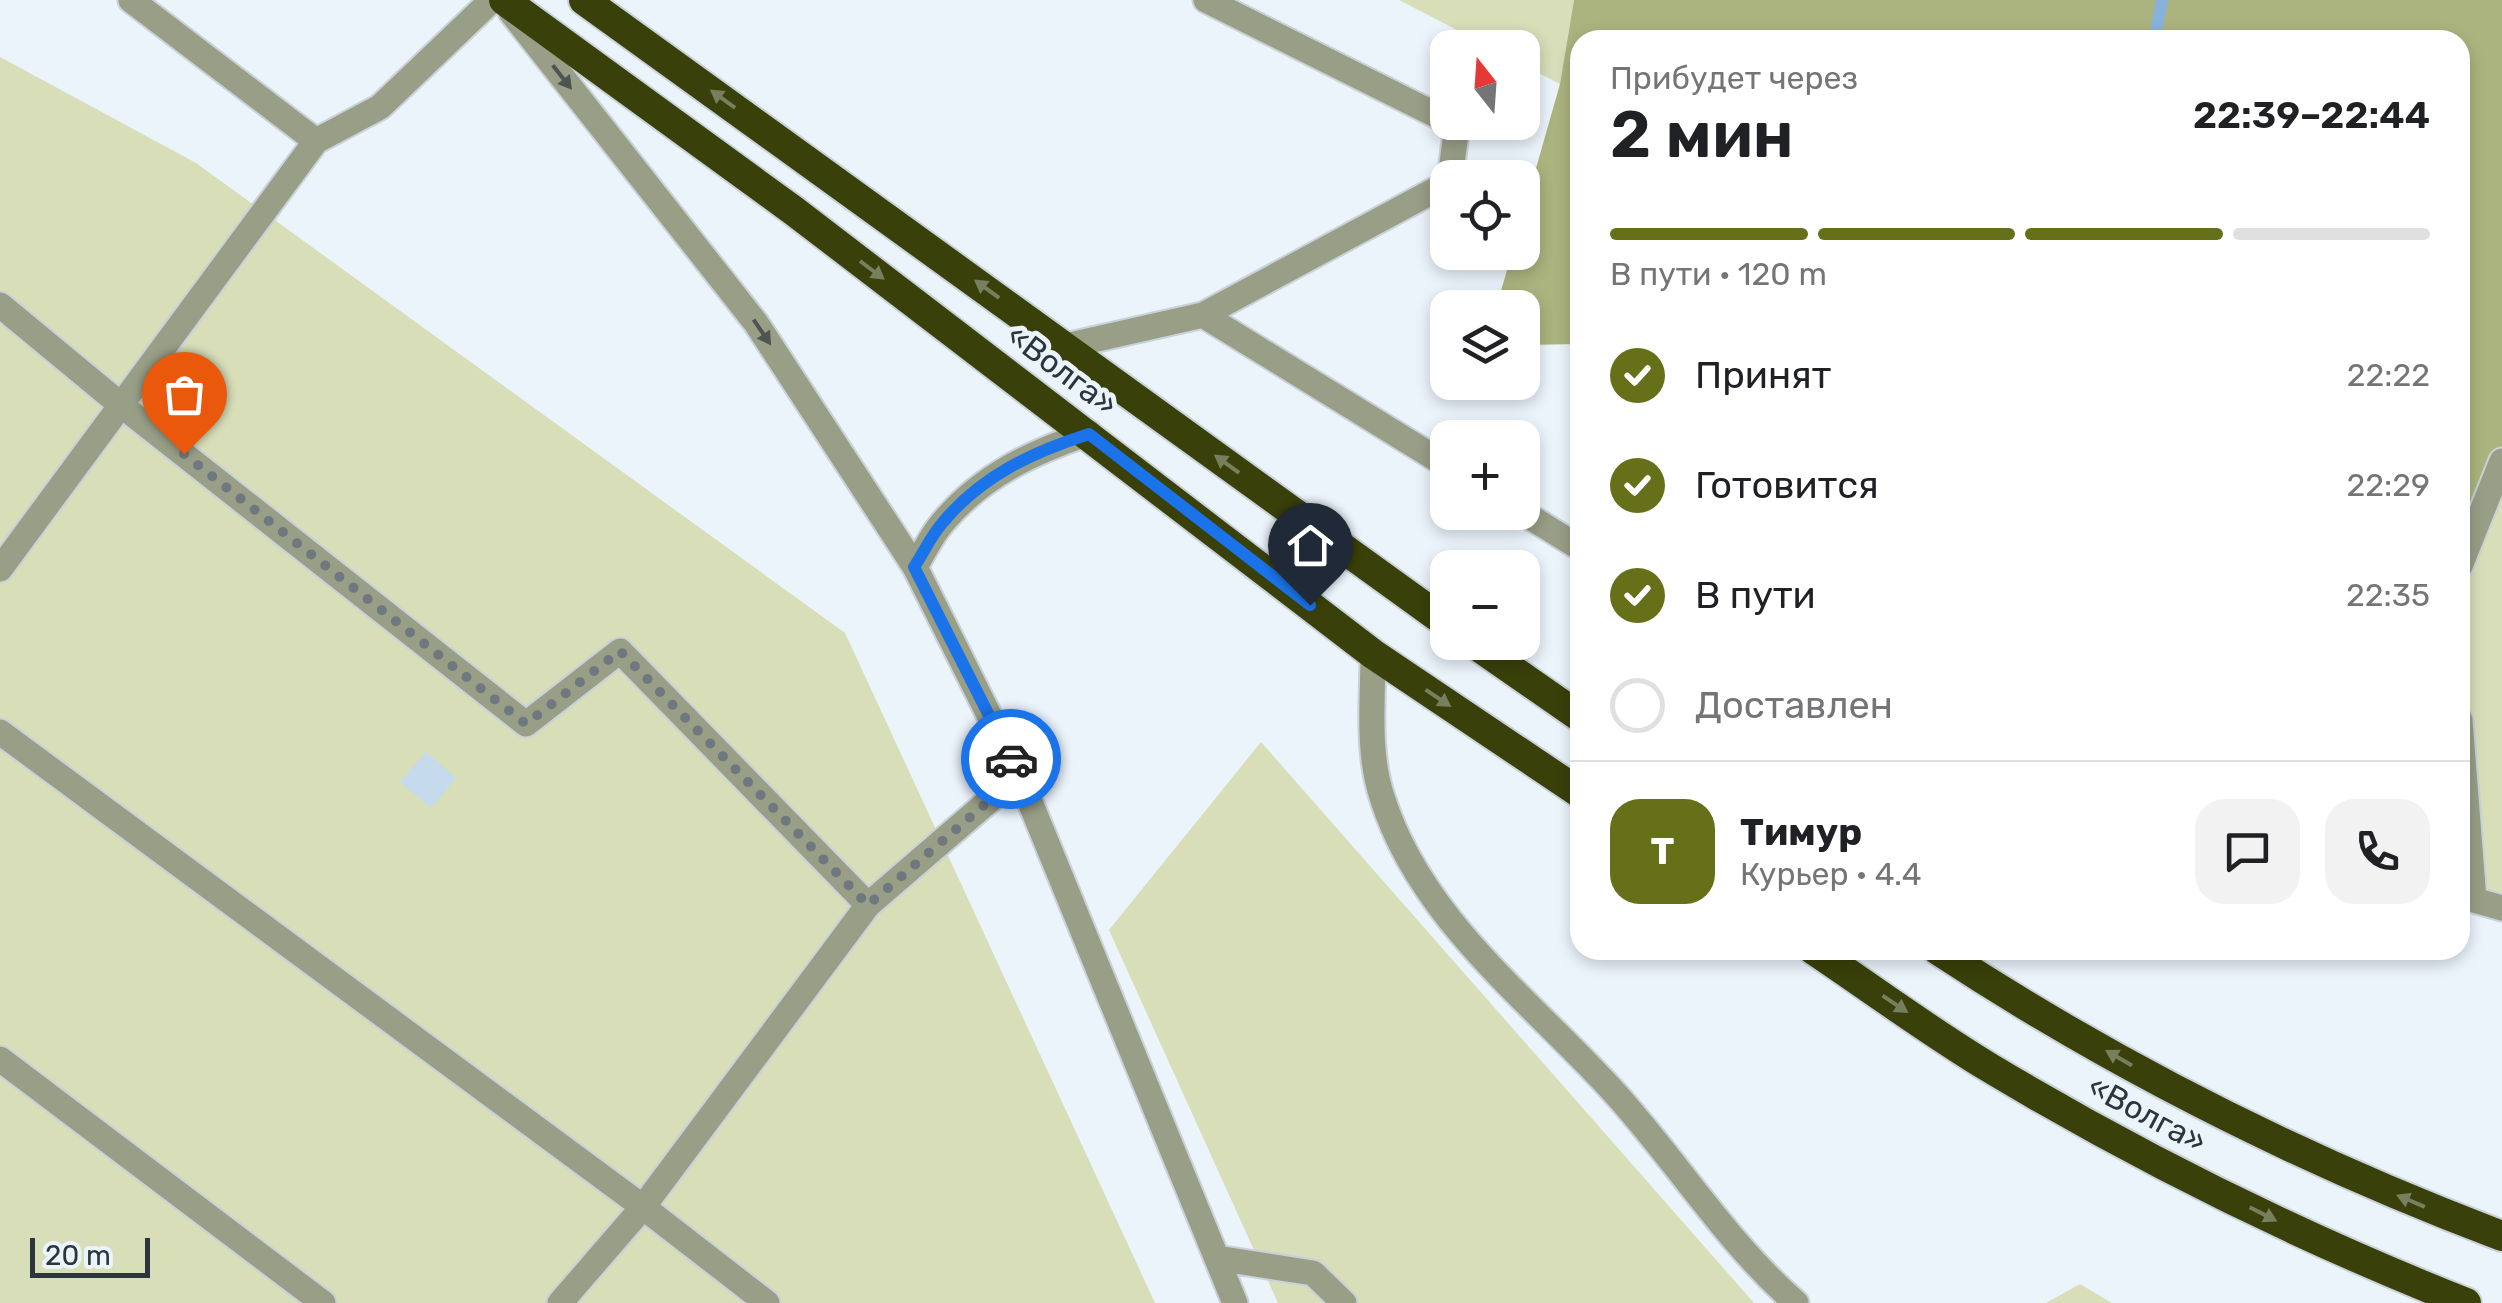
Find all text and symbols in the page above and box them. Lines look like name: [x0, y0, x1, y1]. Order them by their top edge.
north arrow: [1430, 30, 1540, 140]
map controls: [1430, 30, 1540, 660]
text: Прибудет через: [1610, 59, 1858, 97]
one-way arrow: [551, 64, 572, 89]
one-way arrow: [710, 90, 736, 109]
text: 22:39–22:44: [2193, 92, 2430, 138]
text: 2 мин: [1610, 96, 1794, 173]
button: locate: [1430, 160, 1540, 270]
text: В пути · 120 m: [1610, 255, 1827, 293]
one-way arrow: [859, 259, 885, 279]
one-way arrow: [974, 280, 1000, 299]
button: layers: [1430, 290, 1540, 400]
street label: «Волга»: [999, 316, 1125, 424]
one-way arrow: [752, 319, 771, 346]
icon: check: [1610, 348, 1665, 403]
pin: [142, 352, 227, 455]
text: Принят: [1695, 352, 1831, 398]
text: 22:22: [2347, 356, 2430, 394]
icon: bag: [157, 367, 212, 422]
button: +: [1430, 420, 1540, 530]
one-way arrow: [1214, 455, 1240, 474]
icon: check: [1610, 458, 1665, 513]
text: Готовится: [1695, 462, 1879, 508]
text: 22:29: [2346, 466, 2430, 504]
pin: [1268, 503, 1353, 606]
icon: home: [1283, 518, 1338, 573]
button: −: [1430, 550, 1540, 660]
icon: check: [1610, 568, 1665, 623]
text: В пути: [1695, 572, 1816, 618]
text: 22:35: [2346, 576, 2430, 614]
text: Доставлен: [1695, 682, 1893, 728]
one-way arrow: [1425, 688, 1452, 707]
courier: [961, 709, 1061, 809]
icon: car: [984, 732, 1039, 787]
button: chat: [2195, 799, 2300, 904]
button: phone: [2325, 799, 2430, 904]
text: Тимур: [1740, 809, 1862, 855]
text: Т: [1651, 828, 1674, 874]
text: Курьер · 4.4: [1740, 855, 1922, 893]
one-way arrow: [1881, 995, 1908, 1013]
one-way arrow: [2105, 1050, 2133, 1067]
street label: «Волга»: [2081, 1067, 2213, 1161]
one-way arrow: [2396, 1193, 2426, 1209]
one-way arrow: [2249, 1205, 2278, 1222]
scale bar: [30, 1233, 150, 1278]
text: 20 m: [45, 1239, 111, 1272]

